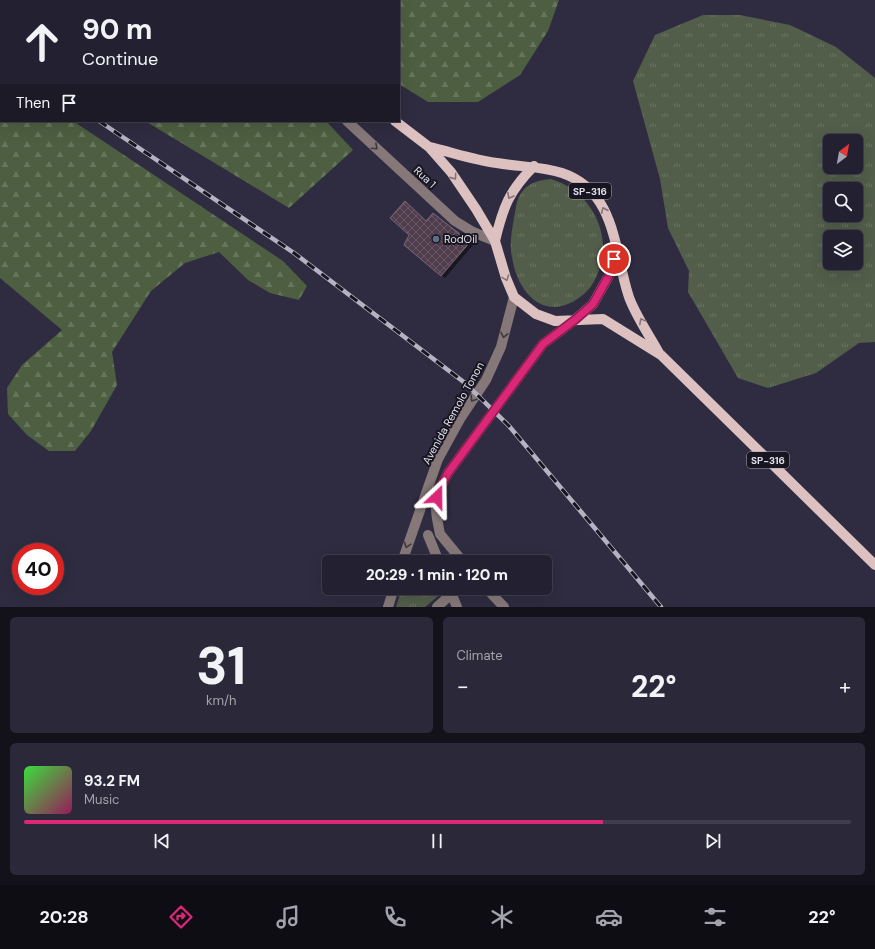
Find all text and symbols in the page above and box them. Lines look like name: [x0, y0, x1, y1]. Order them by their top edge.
text: 90 m: [82, 11, 152, 48]
icon: ahead: [16, 16, 68, 68]
text: Continue: [82, 47, 158, 71]
icon: arrive: [58, 92, 80, 114]
text: Then: [16, 93, 50, 113]
north arrow: [823, 134, 863, 174]
map controls: [823, 134, 863, 270]
one-way arrow: [371, 143, 378, 150]
street label: Rua 1: [411, 163, 439, 191]
one-way arrow: [449, 173, 457, 180]
button: search: [823, 182, 863, 222]
road number: SP-316: [569, 183, 611, 199]
one-way arrow: [507, 192, 515, 199]
one-way arrow: [601, 207, 609, 214]
button: layers: [823, 230, 863, 270]
place label: RodOil: [444, 232, 477, 246]
marker: RodOil: [431, 234, 441, 244]
pin: [597, 242, 631, 276]
icon: arrive: [603, 248, 625, 270]
one-way arrow: [501, 275, 510, 282]
one-way arrow: [639, 318, 647, 325]
one-way arrow: [500, 332, 508, 338]
street label: Avenida Remolo Tonon: [419, 359, 487, 467]
one-way arrow: [470, 395, 478, 402]
road number: SP-316: [747, 452, 789, 468]
position arrow: [416, 476, 458, 518]
one-way arrow: [403, 541, 412, 548]
speed limit sign: 40: [12, 543, 64, 595]
text: 20:29 · 1 min · 120 m: [366, 565, 508, 585]
text: 31: [196, 632, 246, 700]
text: Climate: [457, 647, 503, 664]
text: 22°: [631, 667, 677, 706]
text: −: [457, 672, 469, 701]
text: +: [839, 672, 851, 701]
text: km/h: [206, 692, 237, 709]
text: 93.2 FM: [84, 771, 140, 791]
text: Music: [84, 791, 119, 808]
icon: previous: [151, 830, 173, 852]
icon: pause: [426, 830, 448, 852]
icon: next: [702, 830, 724, 852]
icon: directions: [167, 903, 195, 931]
icon: music: [274, 903, 302, 931]
icon: phone: [381, 903, 409, 931]
icon: climate: [488, 903, 516, 931]
icon: car: [595, 903, 623, 931]
icon: filters: [701, 903, 729, 931]
text: 20:28: [39, 905, 89, 929]
text: 22°: [808, 905, 836, 929]

